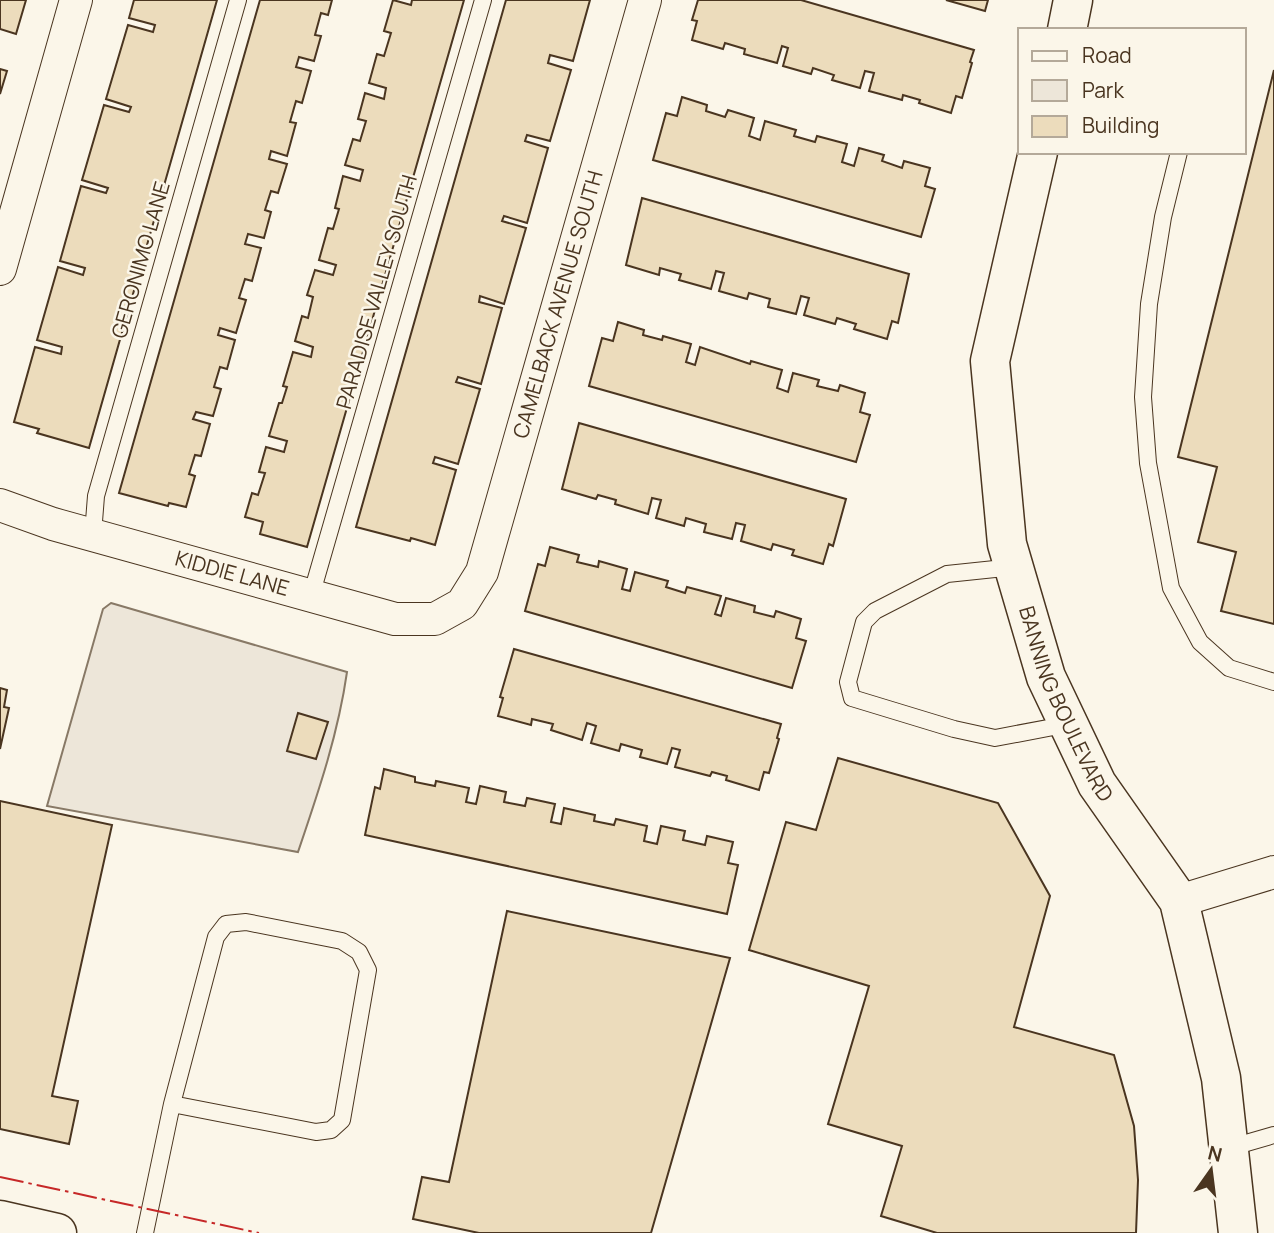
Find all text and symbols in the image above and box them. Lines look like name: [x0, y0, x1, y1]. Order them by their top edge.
legend: [1018, 28, 1246, 154]
text: Road: [1082, 41, 1132, 69]
text: Park: [1082, 76, 1124, 104]
text: Building: [1082, 111, 1159, 139]
street label: CAMELBACK AVENUE SOUTH: [506, 167, 609, 441]
street label: PARADISE VALLEY SOUTH: [329, 171, 423, 412]
street label: GERONIMO LANE: [104, 178, 176, 341]
street label: KIDDIE LANE: [172, 544, 292, 602]
street label: BANNING BOULEVARD: [1013, 603, 1120, 807]
north arrow: [1176, 1135, 1246, 1205]
text: N: [1205, 1139, 1225, 1168]

